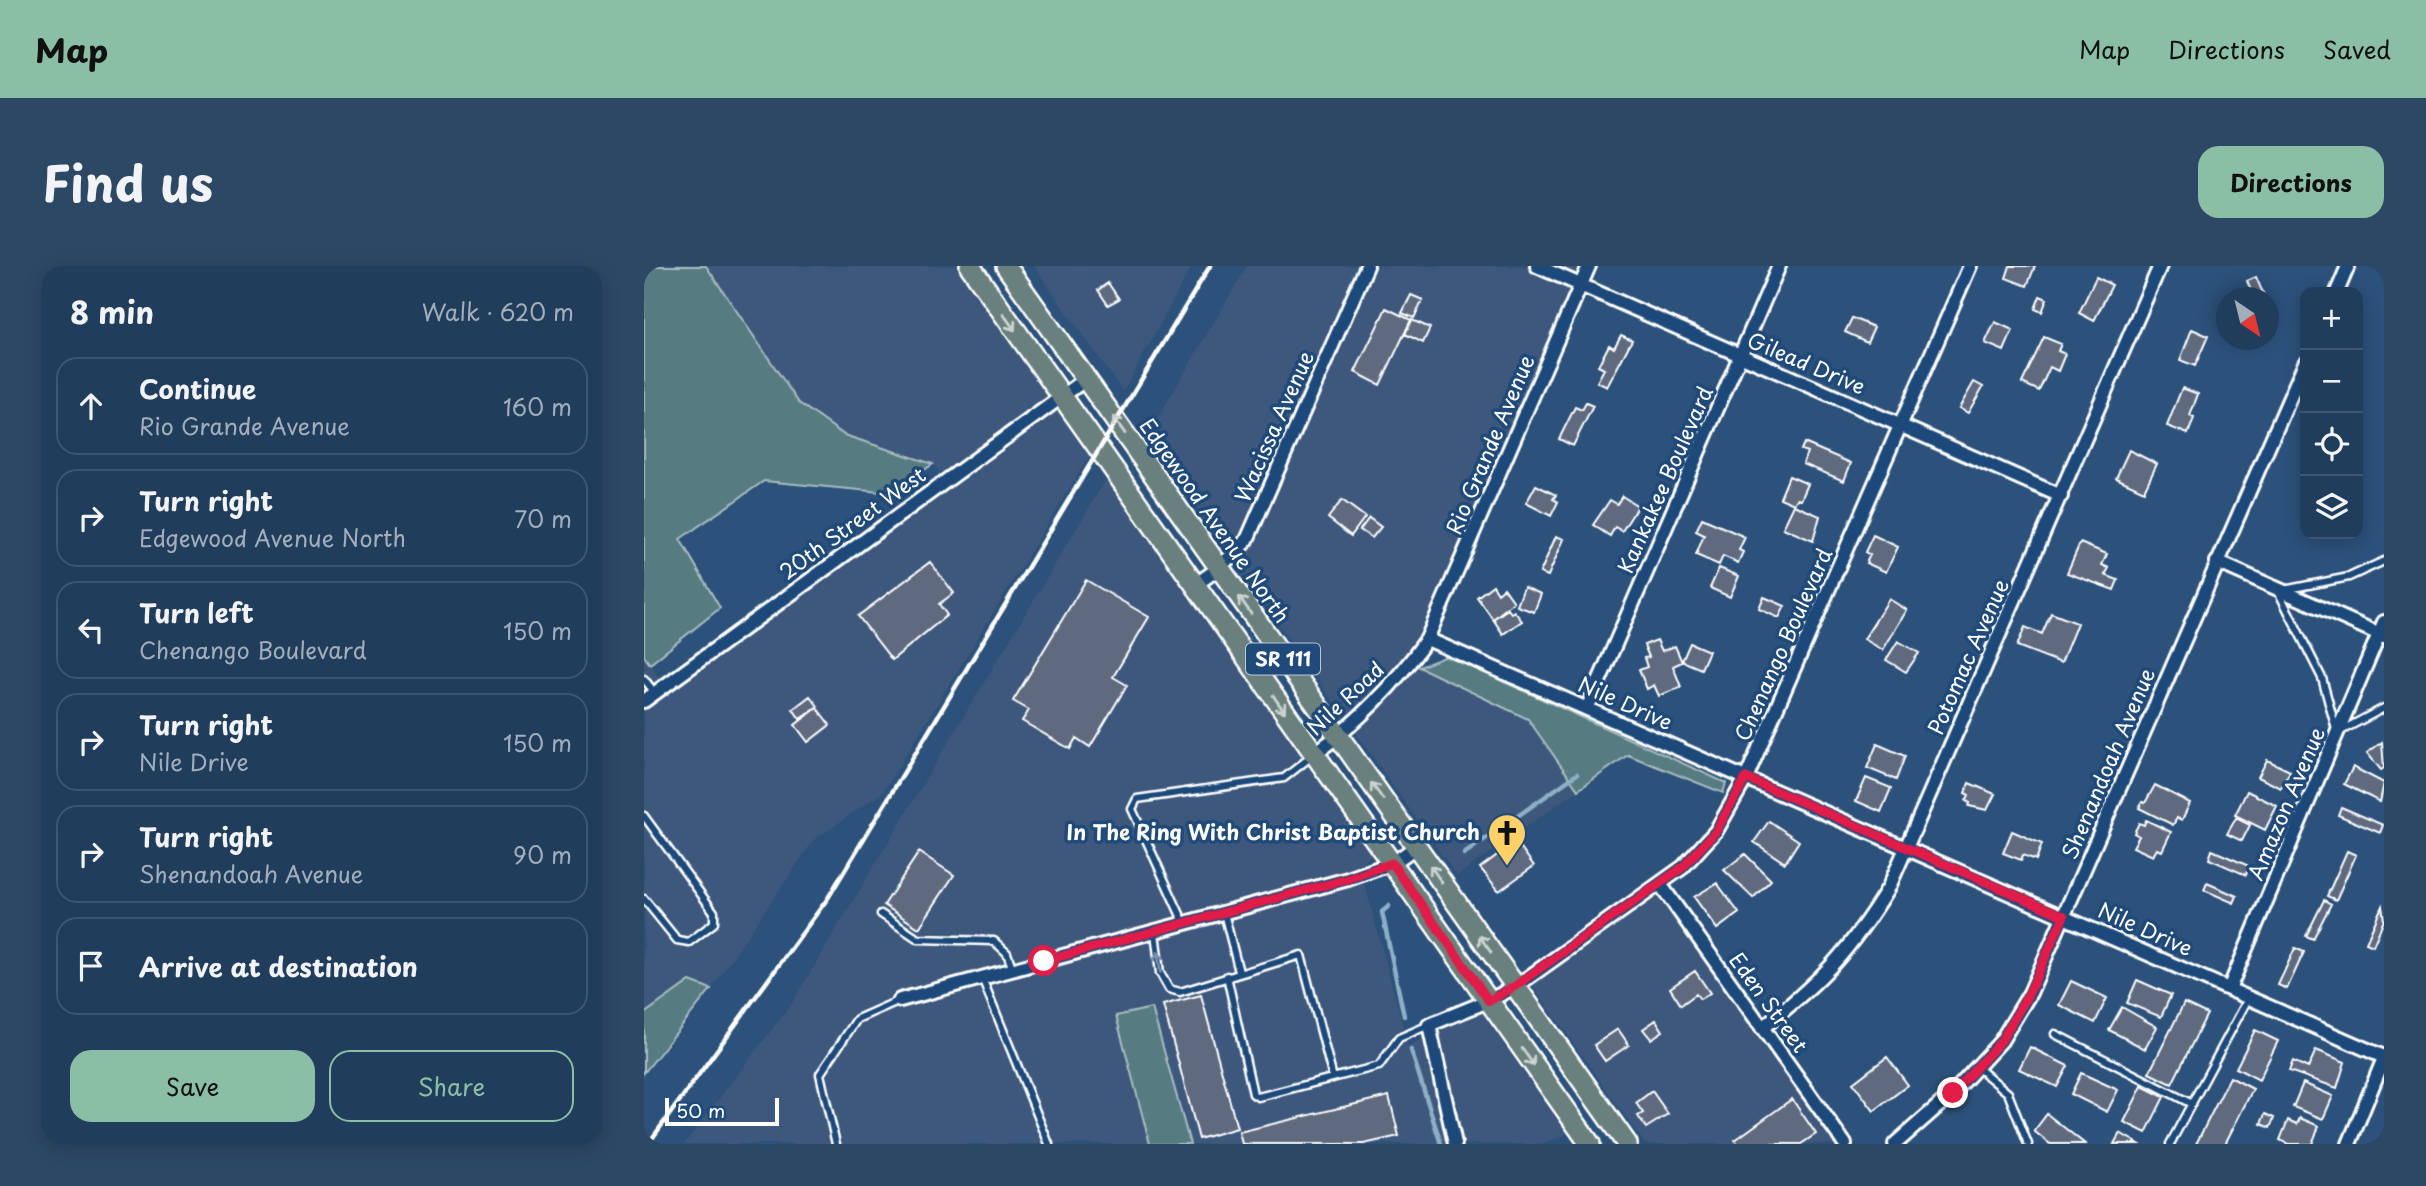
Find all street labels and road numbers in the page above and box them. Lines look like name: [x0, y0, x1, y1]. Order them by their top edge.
street label: Gilead Drive: [1743, 323, 1871, 401]
street label: Wacissa Avenue: [1225, 345, 1321, 507]
street label: Rio Grande Avenue: [1437, 349, 1541, 539]
street label: Kankakee Boulevard: [1609, 380, 1720, 578]
street label: Edgewood Avenue North: [1133, 411, 1299, 629]
street label: 20th Street West: [772, 458, 932, 586]
street label: Chenango Boulevard: [1725, 543, 1839, 746]
street label: Potomac Avenue: [1919, 573, 2016, 739]
road number: SR 111: [1246, 644, 1320, 674]
street label: Nile Road: [1299, 653, 1391, 742]
street label: Shenandoah Avenue: [2052, 663, 2162, 864]
street label: Nile Drive: [1574, 667, 1678, 737]
street label: Amazon Avenue: [2238, 722, 2332, 885]
street label: Nile Drive: [2094, 893, 2198, 963]
street label: Eden Street: [1722, 945, 1817, 1059]

